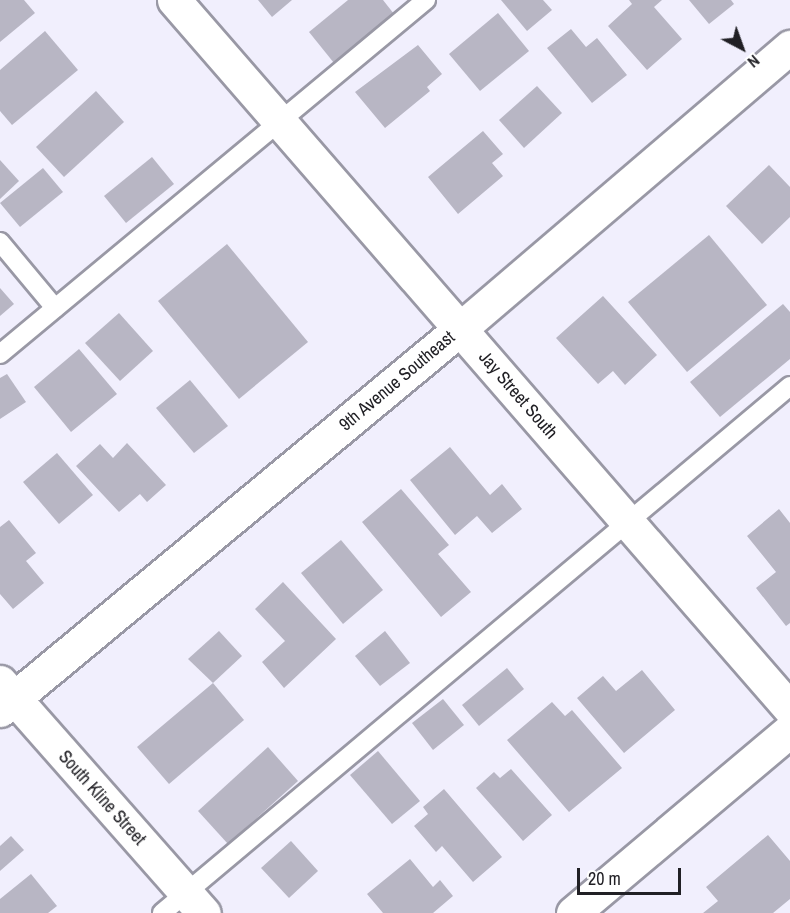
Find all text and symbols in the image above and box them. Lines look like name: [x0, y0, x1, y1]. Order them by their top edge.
north arrow: [712, 18, 772, 78]
text: N: [743, 50, 765, 73]
street label: 9th Avenue Southeast: [335, 326, 459, 436]
street label: Jay Street South: [474, 347, 562, 443]
street label: South Kline Street: [54, 746, 150, 850]
scale bar: [580, 856, 684, 894]
text: 20 m: [588, 866, 621, 891]

